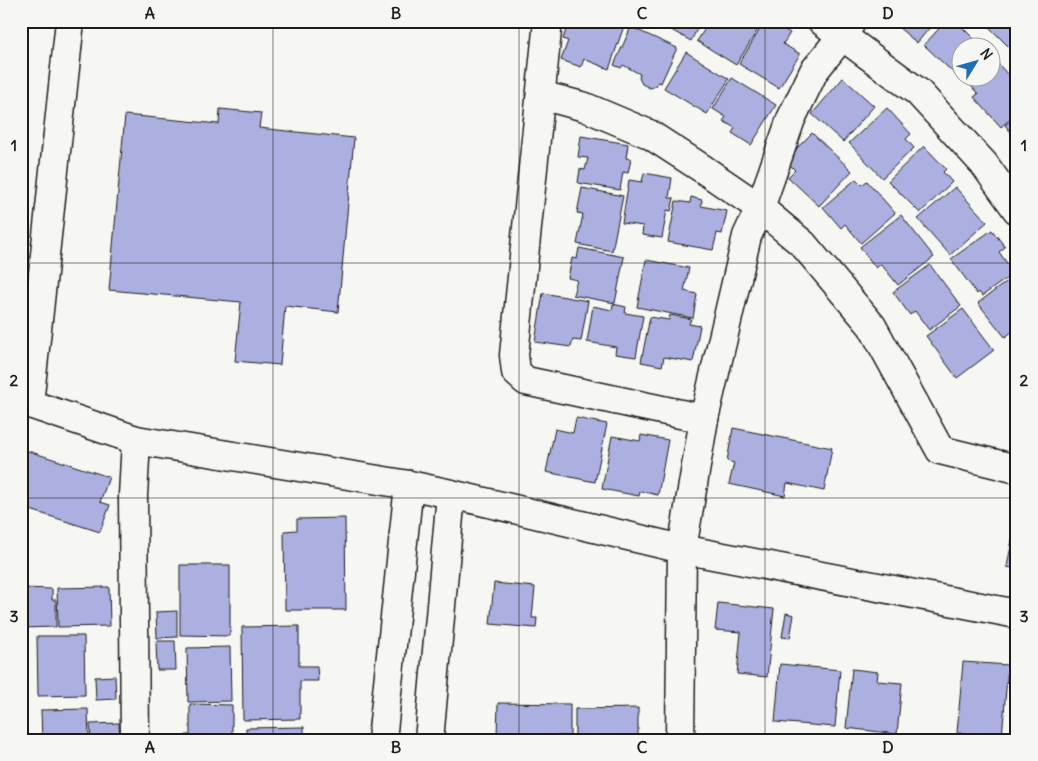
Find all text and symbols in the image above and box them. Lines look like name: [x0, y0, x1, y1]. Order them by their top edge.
text: A: [145, 3, 155, 23]
text: B: [391, 3, 402, 23]
text: C: [637, 3, 648, 23]
text: D: [882, 3, 894, 23]
north arrow: [950, 38, 1000, 88]
text: N: [976, 45, 996, 63]
text: 1: [11, 135, 17, 155]
text: 1: [1021, 135, 1027, 155]
text: 2: [10, 370, 19, 390]
text: 2: [1020, 370, 1029, 390]
text: 3: [9, 606, 19, 626]
text: 3: [1019, 606, 1029, 626]
text: A: [145, 737, 155, 757]
text: B: [391, 737, 402, 757]
text: C: [637, 737, 648, 757]
text: D: [882, 737, 894, 757]

